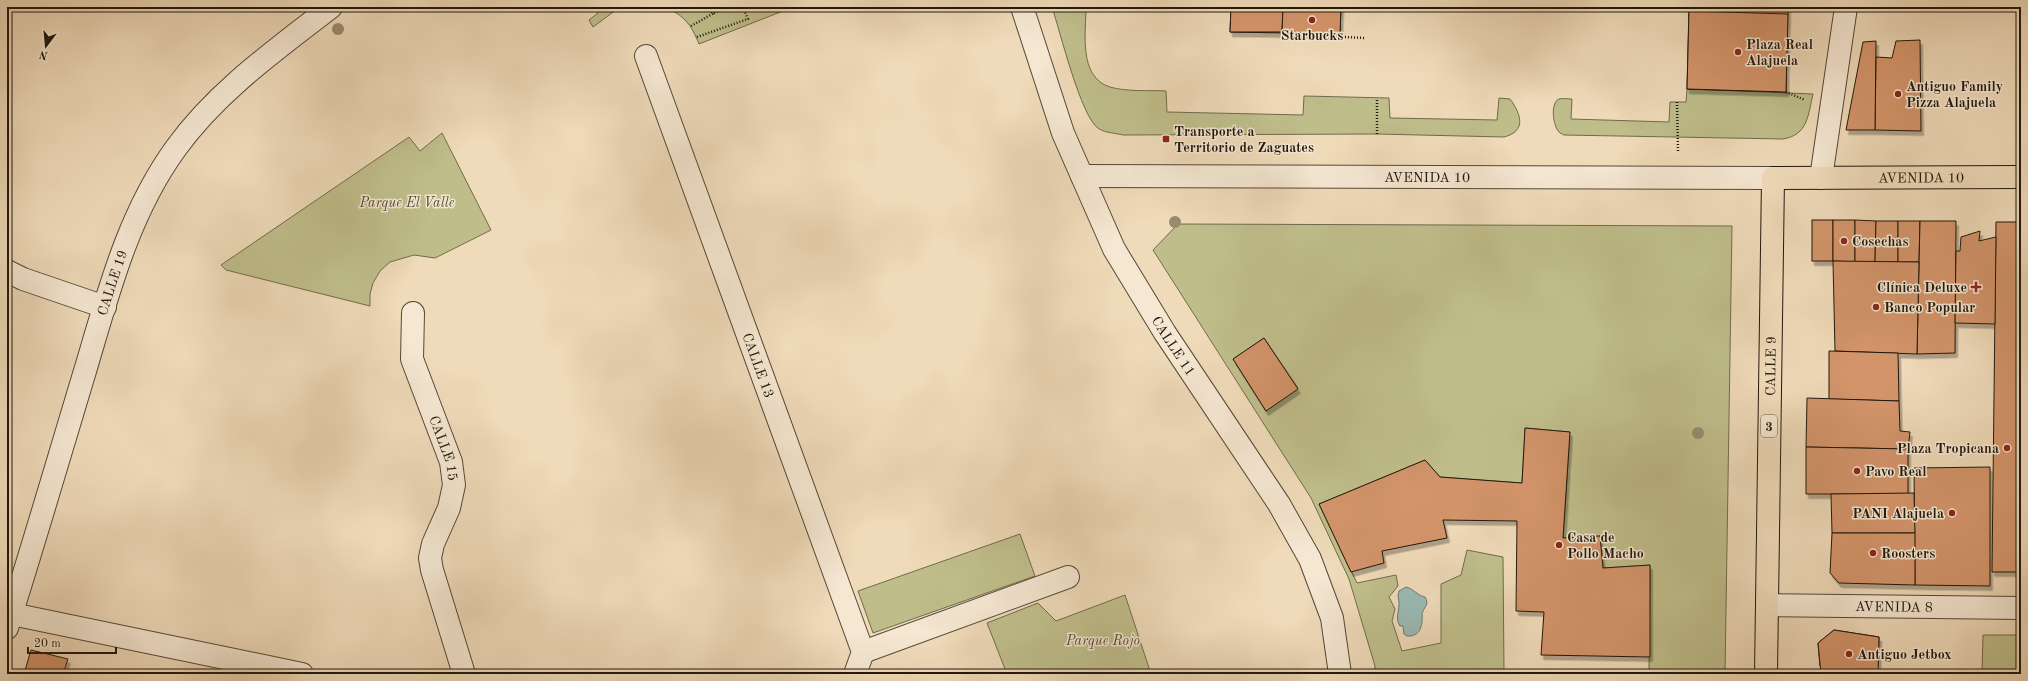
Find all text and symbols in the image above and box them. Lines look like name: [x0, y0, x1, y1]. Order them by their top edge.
marker: Starbucks: [1307, 15, 1317, 25]
north arrow: [26, 26, 66, 66]
place label: Starbucks: [1281, 29, 1343, 43]
place label: Plaza Real Alajuela: [1746, 38, 1813, 68]
marker: Plaza Real Alajuela: [1733, 47, 1743, 57]
text: N: [38, 48, 49, 61]
place label: Antiguo Family Pizza Alajuela: [1906, 80, 2003, 110]
marker: Antiguo Family Pizza Alajuela: [1893, 89, 1903, 99]
place label: Transporte a Territorio de Zaguates: [1174, 125, 1314, 155]
marker: Transporte a Territorio de Zaguates: [1161, 134, 1171, 144]
street label: AVENIDA 10: [1384, 171, 1470, 185]
street label: AVENIDA 10: [1878, 171, 1964, 186]
park label: Parque El Valle: [358, 196, 455, 211]
place label: Cosechas: [1852, 235, 1908, 249]
marker: Cosechas: [1839, 236, 1849, 246]
street label: CALLE 19: [96, 248, 130, 317]
place label: Clínica Deluxe: [1877, 281, 1967, 295]
marker: Clínica Deluxe: [1970, 281, 1982, 293]
place label: Banco Popular: [1884, 301, 1975, 315]
marker: Banco Popular: [1871, 302, 1881, 312]
street label: CALLE 11: [1149, 314, 1197, 379]
street label: CALLE 13: [739, 331, 776, 400]
street label: CALLE 9: [1764, 336, 1779, 396]
street label: CALLE 15: [426, 414, 459, 482]
road number: 3: [1761, 415, 1777, 437]
place label: Plaza Tropicana: [1897, 442, 1999, 456]
marker: Plaza Tropicana: [2002, 443, 2012, 453]
place label: Pavo Real: [1865, 465, 1927, 479]
marker: Pavo Real: [1852, 466, 1862, 476]
place label: PANI Alajuela: [1852, 507, 1944, 521]
marker: PANI Alajuela: [1947, 508, 1957, 518]
place label: Casa de Pollo Macho: [1567, 531, 1644, 561]
marker: Casa de Pollo Macho: [1554, 540, 1564, 550]
place label: Roosters: [1881, 547, 1935, 561]
marker: Roosters: [1868, 548, 1878, 558]
street label: AVENIDA 8: [1855, 600, 1933, 615]
scale bar: [28, 629, 116, 655]
park label: Parque Rojo: [1065, 634, 1140, 649]
text: 20 m: [34, 638, 61, 650]
place label: Antiguo Jetbox: [1857, 648, 1952, 662]
marker: Antiguo Jetbox: [1844, 649, 1854, 659]

